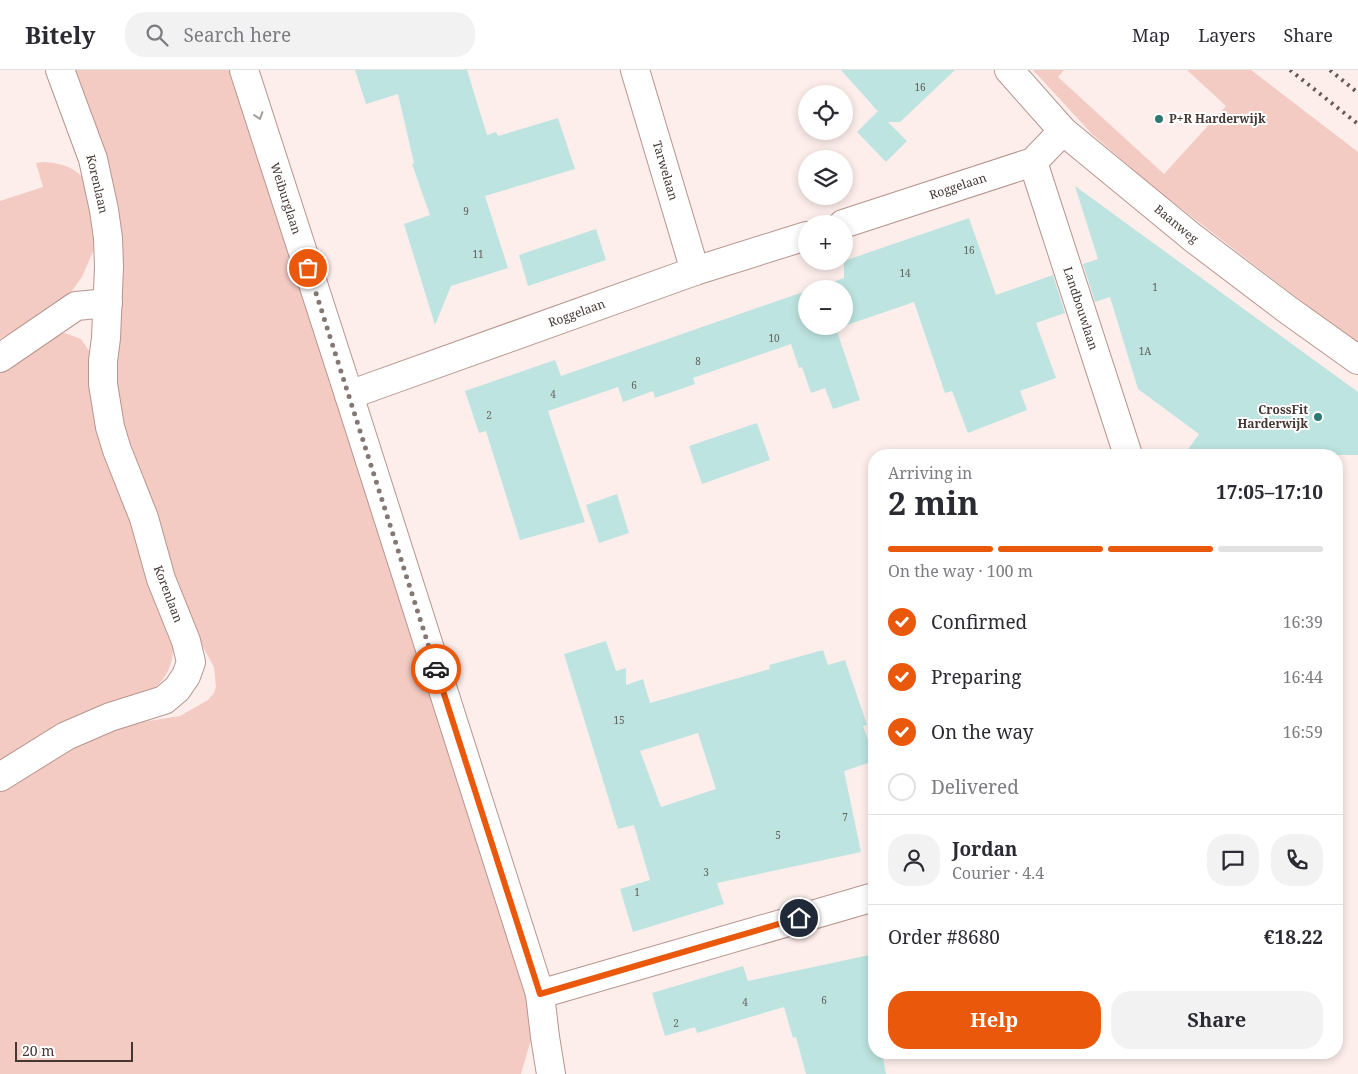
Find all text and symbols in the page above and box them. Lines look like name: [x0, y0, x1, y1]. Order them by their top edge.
search box: [125, 12, 475, 57]
text: Bitely: [25, 18, 95, 51]
icon: search: [143, 21, 171, 49]
text: Search here: [183, 22, 291, 48]
text: Map: [1132, 23, 1170, 47]
text: Layers: [1198, 23, 1256, 47]
text: Share: [1284, 23, 1333, 47]
house number: 16: [914, 80, 926, 94]
map controls: [798, 85, 853, 335]
button: locate: [798, 85, 853, 140]
place label: P+R Harderwijk: [1169, 110, 1266, 127]
one-way arrow: [253, 112, 263, 120]
marker: P+R Harderwijk: [1153, 113, 1165, 125]
street label: Tarwelaan: [649, 139, 682, 202]
button: layers: [798, 150, 853, 205]
street label: Korenlaan: [82, 153, 113, 215]
street label: Weiburglaan: [266, 160, 306, 236]
street label: Roggelaan: [927, 169, 989, 203]
street label: Baanweg: [1151, 201, 1202, 247]
house number: 9: [463, 204, 469, 218]
button: +: [798, 215, 853, 270]
house number: 16: [963, 243, 975, 257]
pin: [287, 247, 329, 289]
house number: 11: [472, 247, 484, 261]
icon: bag: [294, 254, 322, 282]
street label: Landbouwlaan: [1060, 264, 1103, 352]
house number: 14: [899, 266, 911, 280]
button: −: [798, 280, 853, 335]
house number: 1: [1152, 280, 1158, 294]
street label: Roggelaan: [546, 295, 608, 331]
house number: 10: [768, 331, 780, 345]
house number: 1A: [1139, 344, 1152, 358]
house number: 8: [695, 354, 701, 368]
house number: 6: [631, 378, 637, 392]
house number: 4: [550, 387, 556, 401]
place label: CrossFit Harderwijk: [1237, 401, 1308, 432]
house number: 2: [486, 408, 492, 422]
marker: CrossFit Harderwijk: [1312, 411, 1324, 423]
text: Arriving in: [888, 462, 972, 484]
text: 17:05–17:10: [1216, 479, 1323, 505]
text: 2 min: [888, 481, 979, 524]
text: On the way · 100 m: [888, 560, 1033, 582]
street label: Korenlaan: [150, 563, 187, 625]
icon: check: [888, 608, 916, 636]
text: Confirmed: [931, 609, 1027, 635]
text: 16:39: [1283, 611, 1323, 633]
courier: [411, 644, 461, 694]
icon: car: [422, 655, 450, 683]
icon: check: [888, 663, 916, 691]
text: Preparing: [931, 664, 1021, 690]
text: 16:44: [1283, 666, 1323, 688]
house number: 15: [613, 713, 625, 727]
icon: check: [888, 718, 916, 746]
text: On the way: [931, 719, 1034, 745]
text: 16:59: [1283, 721, 1323, 743]
text: Delivered: [931, 774, 1019, 800]
house number: 7: [842, 810, 848, 824]
house number: 5: [775, 828, 781, 842]
button: person: [888, 834, 940, 886]
button: chat: [1207, 834, 1259, 886]
button: phone: [1271, 834, 1323, 886]
text: Jordan: [952, 836, 1018, 862]
text: Courier · 4.4: [952, 862, 1044, 884]
house number: 3: [703, 865, 709, 879]
house number: 1: [634, 885, 640, 899]
pin: [778, 897, 820, 939]
icon: home: [785, 904, 813, 932]
text: Order #8680: [888, 924, 1000, 950]
text: €18.22: [1264, 924, 1323, 950]
button: Help: [888, 991, 1101, 1049]
button: Share: [1111, 991, 1323, 1049]
house number: 6: [821, 993, 827, 1007]
house number: 4: [742, 995, 748, 1009]
house number: 2: [673, 1016, 679, 1030]
scale bar: [15, 1039, 132, 1062]
text: 20 m: [22, 1041, 55, 1060]

